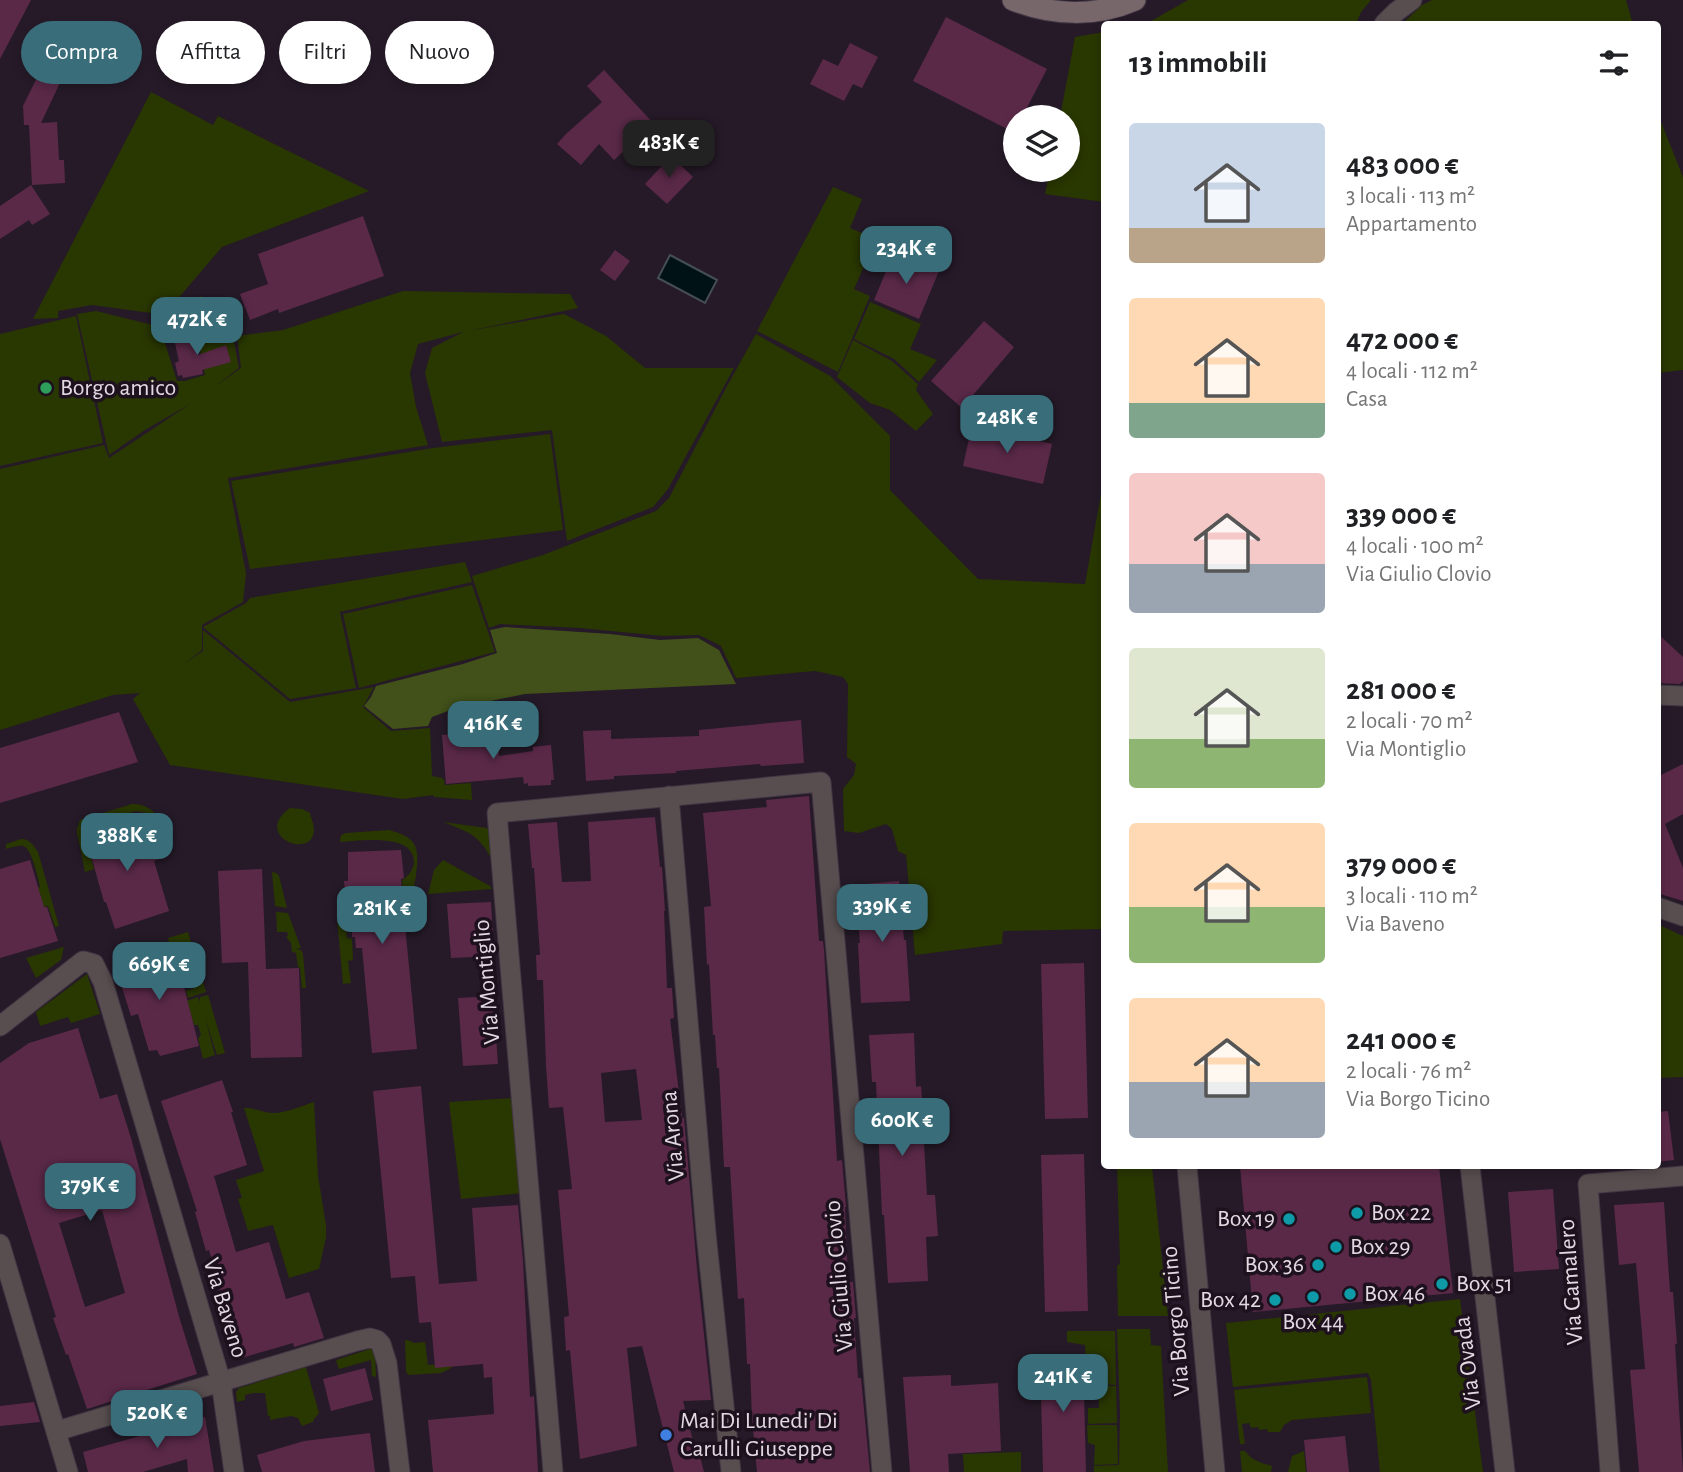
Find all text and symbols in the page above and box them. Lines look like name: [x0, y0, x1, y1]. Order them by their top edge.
chip: Compra: [21, 21, 142, 84]
chip: Affitta: [156, 21, 265, 84]
chip: Filtri: [279, 21, 371, 84]
chip: Nuovo: [385, 21, 494, 84]
icon: filters: [1595, 44, 1633, 82]
text: 13 immobili: [1129, 48, 1267, 78]
map controls: [1003, 105, 1080, 182]
button: layers: [1003, 105, 1080, 182]
pin: 483K €: [612, 120, 726, 180]
text: 483K €: [639, 131, 699, 154]
text: 483 000 €: [1346, 150, 1459, 180]
icon: home: [1185, 151, 1269, 235]
text: 3 locali · 113 m²: [1346, 185, 1475, 208]
text: Appartamento: [1346, 213, 1477, 236]
pin: 234K €: [849, 226, 963, 286]
text: 234K €: [876, 237, 936, 260]
pin: 472K €: [140, 298, 254, 357]
text: 472K €: [167, 308, 227, 331]
text: 472 000 €: [1346, 325, 1458, 355]
icon: home: [1185, 326, 1269, 410]
text: 4 locali · 112 m²: [1346, 360, 1478, 383]
place label: Borgo amico: [60, 376, 176, 400]
marker: Borgo amico: [38, 380, 54, 396]
text: Casa: [1346, 388, 1388, 411]
pin: 248K €: [950, 396, 1064, 455]
text: 248K €: [976, 406, 1038, 429]
text: 339 000 €: [1346, 500, 1456, 530]
icon: home: [1185, 501, 1269, 585]
text: 4 locali · 100 m²: [1346, 535, 1484, 558]
text: Via Giulio Clovio: [1346, 563, 1492, 586]
text: 281 000 €: [1346, 675, 1456, 705]
icon: home: [1185, 676, 1269, 760]
pin: 416K €: [436, 702, 550, 761]
text: 2 locali · 70 m²: [1346, 710, 1473, 733]
text: 416K €: [464, 712, 522, 735]
text: Via Montiglio: [1346, 738, 1466, 761]
pin: 388K €: [70, 814, 184, 873]
text: 388K €: [97, 824, 157, 847]
text: 379 000 €: [1346, 850, 1456, 880]
icon: home: [1185, 851, 1269, 935]
pin: 339K €: [825, 884, 939, 944]
text: 3 locali · 110 m²: [1346, 885, 1478, 908]
pin: 281K €: [325, 886, 439, 946]
text: 339K €: [853, 895, 911, 918]
text: 281K €: [353, 897, 411, 920]
text: Via Baveno: [1346, 913, 1445, 936]
street label: Via Montiglio: [470, 918, 504, 1046]
pin: 669K €: [102, 942, 216, 1002]
text: 669K €: [129, 953, 189, 976]
text: 241 000 €: [1346, 1025, 1456, 1055]
icon: home: [1185, 1026, 1269, 1110]
text: 2 locali · 76 m²: [1346, 1060, 1471, 1083]
text: Via Borgo Ticino: [1346, 1088, 1490, 1111]
street label: Via Arona: [657, 1090, 689, 1182]
pin: 600K €: [845, 1098, 959, 1158]
text: 600K €: [871, 1109, 933, 1132]
pin: 379K €: [33, 1164, 147, 1223]
text: 379K €: [61, 1174, 119, 1197]
street label: Via Giulio Clovio: [820, 1199, 858, 1353]
place label: Box 22: [1371, 1201, 1431, 1225]
marker: Box 22: [1349, 1205, 1365, 1221]
place label: Box 19: [1217, 1207, 1275, 1231]
marker: Box 19: [1281, 1211, 1297, 1227]
street label: Via Gamalero: [1555, 1218, 1587, 1346]
place label: Box 29: [1350, 1235, 1411, 1259]
marker: Box 29: [1328, 1239, 1344, 1255]
street label: Via Borgo Ticino: [1157, 1245, 1195, 1397]
place label: Box 36: [1244, 1253, 1304, 1277]
street label: Via Baveno: [198, 1255, 252, 1361]
marker: Box 36: [1310, 1257, 1326, 1273]
place label: Box 51: [1456, 1272, 1513, 1296]
marker: Box 51: [1434, 1276, 1450, 1292]
place label: Box 46: [1364, 1282, 1425, 1306]
marker: Box 46: [1342, 1286, 1358, 1302]
place label: Box 42: [1200, 1288, 1261, 1312]
marker: Box 44: [1305, 1289, 1321, 1305]
marker: Box 42: [1267, 1292, 1283, 1308]
place label: Box 44: [1282, 1310, 1344, 1334]
street label: Via Ovada: [1450, 1315, 1486, 1411]
pin: 241K €: [1006, 1354, 1120, 1414]
text: 241K €: [1034, 1365, 1092, 1388]
pin: 520K €: [100, 1390, 214, 1450]
text: 520K €: [127, 1401, 187, 1424]
place label: Mai Di Lunedi' Di Carulli Giuseppe: [680, 1409, 838, 1461]
marker: Mai Di Lunedi' Di Carulli Giuseppe: [658, 1427, 674, 1443]

